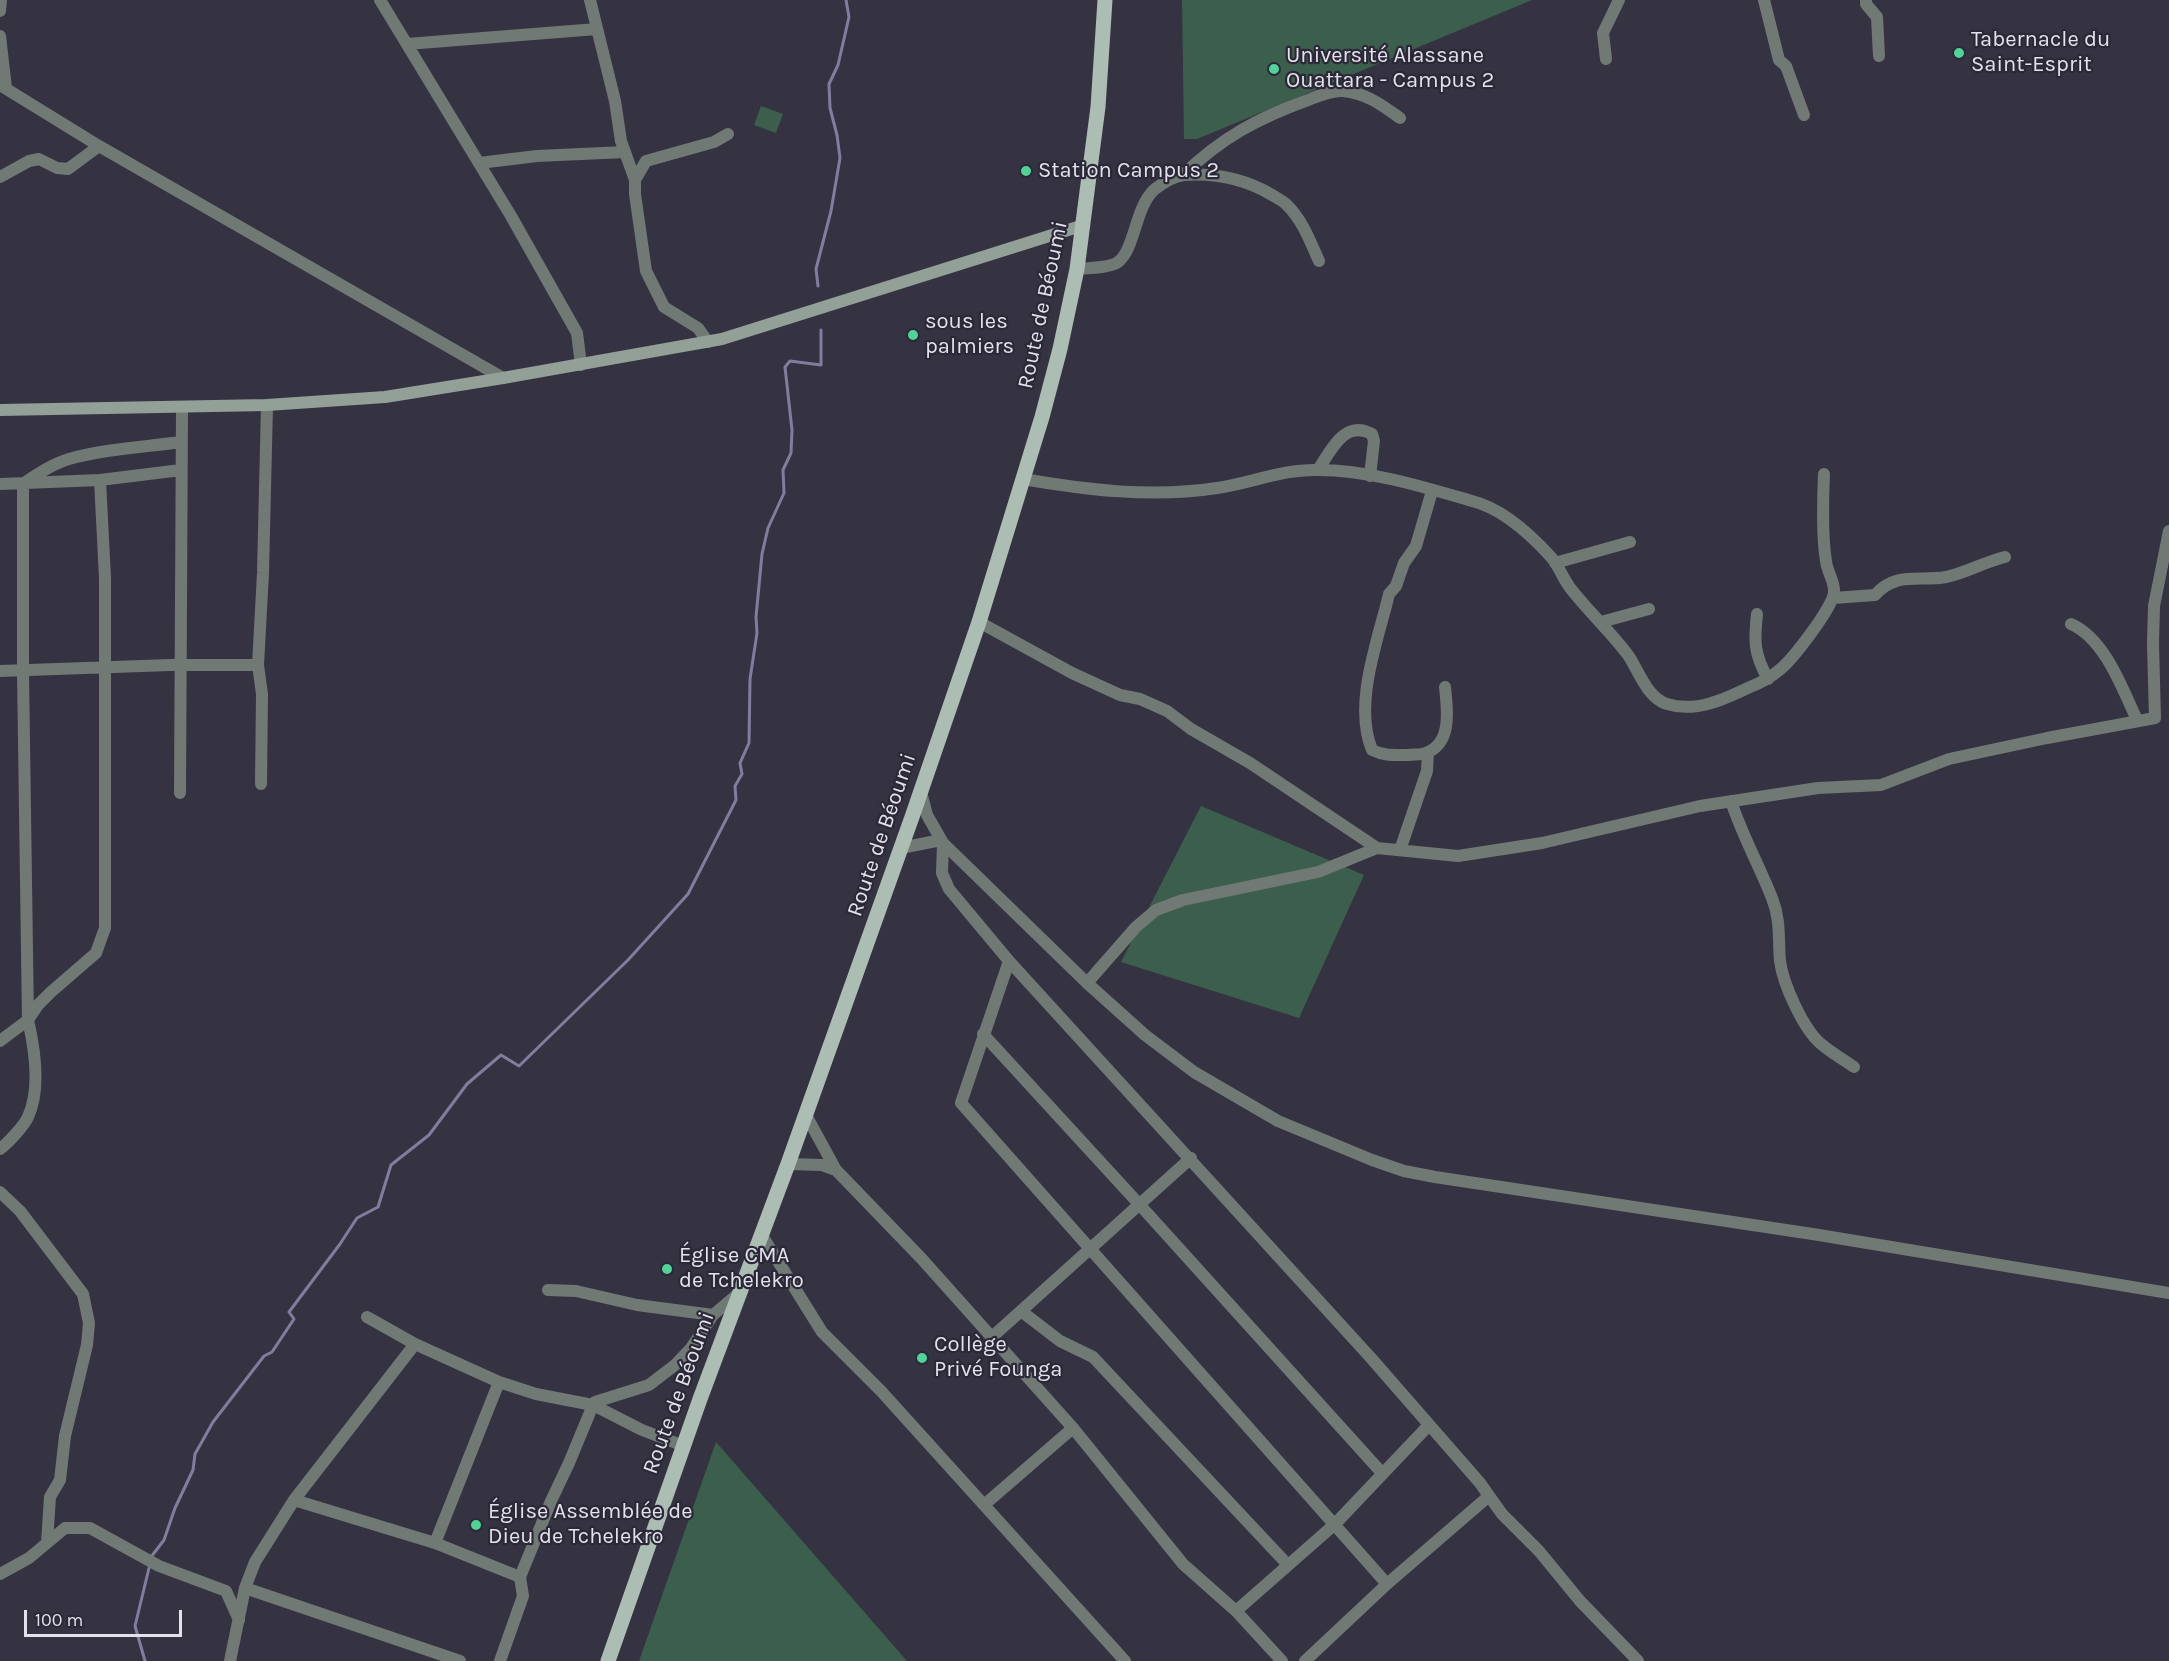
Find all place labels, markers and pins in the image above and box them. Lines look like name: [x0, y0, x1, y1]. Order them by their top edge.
place label: Tabernacle du Saint-Esprit: [1971, 27, 2110, 78]
place label: Université Alassane Ouattara - Campus 2: [1286, 43, 1494, 94]
marker: Tabernacle du Saint-Esprit: [1952, 46, 1966, 60]
marker: Université Alassane Ouattara - Campus 2: [1267, 62, 1281, 76]
place label: Station Campus 2: [1038, 158, 1219, 184]
marker: Station Campus 2: [1019, 164, 1033, 178]
place label: sous les palmiers: [925, 309, 1014, 360]
marker: sous les palmiers: [906, 328, 920, 342]
place label: Église CMA de Tchelekro: [679, 1243, 804, 1294]
marker: Église CMA de Tchelekro: [660, 1262, 674, 1276]
place label: Collège Privé Founga: [934, 1332, 1062, 1384]
marker: Collège Privé Founga: [915, 1351, 929, 1365]
place label: Église Assemblée de Dieu de Tchelekro: [488, 1499, 693, 1550]
marker: Église Assemblée de Dieu de Tchelekro: [469, 1518, 483, 1532]

